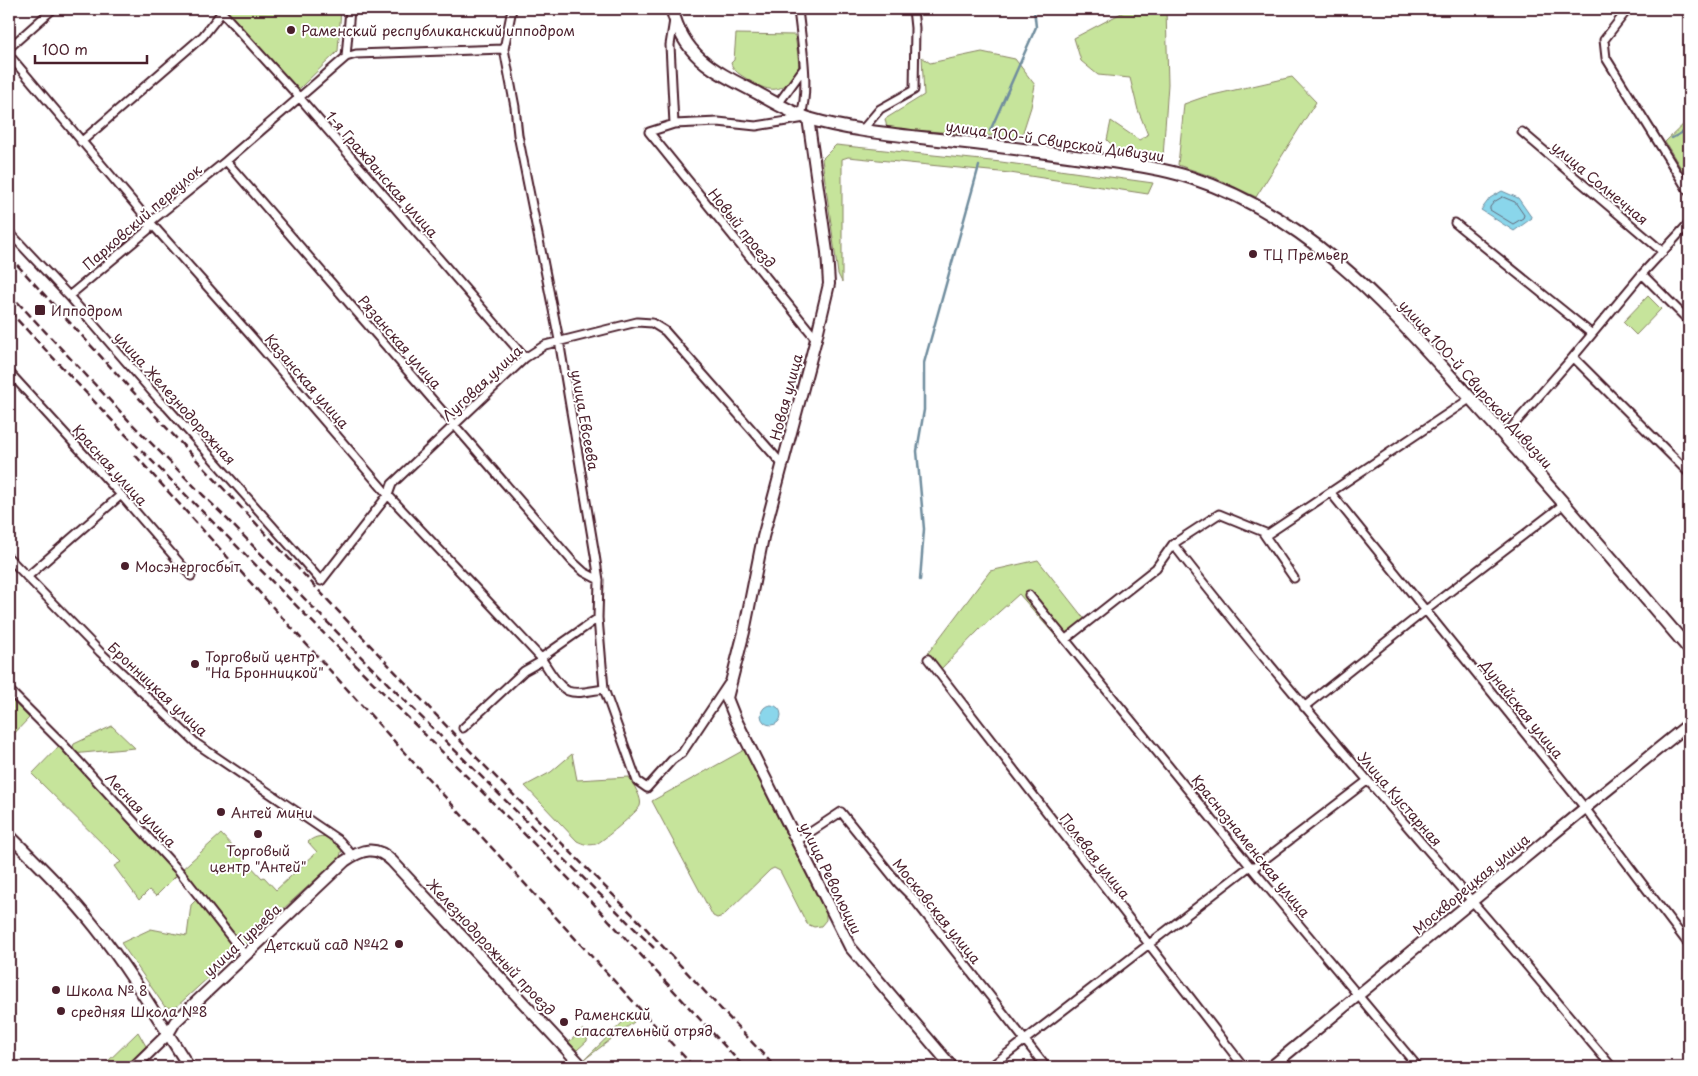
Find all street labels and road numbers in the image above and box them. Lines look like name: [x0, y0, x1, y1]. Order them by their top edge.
street label: 1-я Гражданская улица: [321, 106, 443, 242]
street label: улица 100-й Свирской Дивизии: [944, 115, 1166, 167]
street label: улица Солнечная: [1547, 136, 1653, 230]
street label: Парковский переулок: [78, 159, 207, 275]
street label: Новый проезд: [703, 184, 781, 272]
street label: Рязанская улица: [353, 291, 447, 394]
street label: улица 100-й Свирской Дивизии: [1394, 295, 1558, 473]
street label: улица Железнодорожная: [109, 327, 241, 469]
street label: Казанская улица: [260, 329, 354, 433]
street label: Луговая улица: [437, 340, 527, 426]
street label: Новая улица: [764, 351, 808, 443]
street label: улица Евсеева: [566, 368, 604, 472]
street label: Красная улица: [68, 420, 152, 510]
street label: Бронницкая улица: [103, 637, 213, 741]
street label: Дунайская улица: [1475, 654, 1569, 763]
street label: Улица Кустарная: [1353, 747, 1447, 851]
street label: Лесная улица: [101, 768, 181, 852]
street label: Краснознаменская улица: [1187, 770, 1315, 922]
street label: Полевая улица: [1055, 809, 1135, 903]
street label: улица Революции: [795, 819, 867, 937]
street label: Москворецкая улица: [1408, 829, 1534, 939]
street label: Московская улица: [888, 854, 986, 968]
street label: Железнодорожный проезд: [422, 874, 560, 1020]
street label: улица Гурьева: [199, 898, 286, 982]

